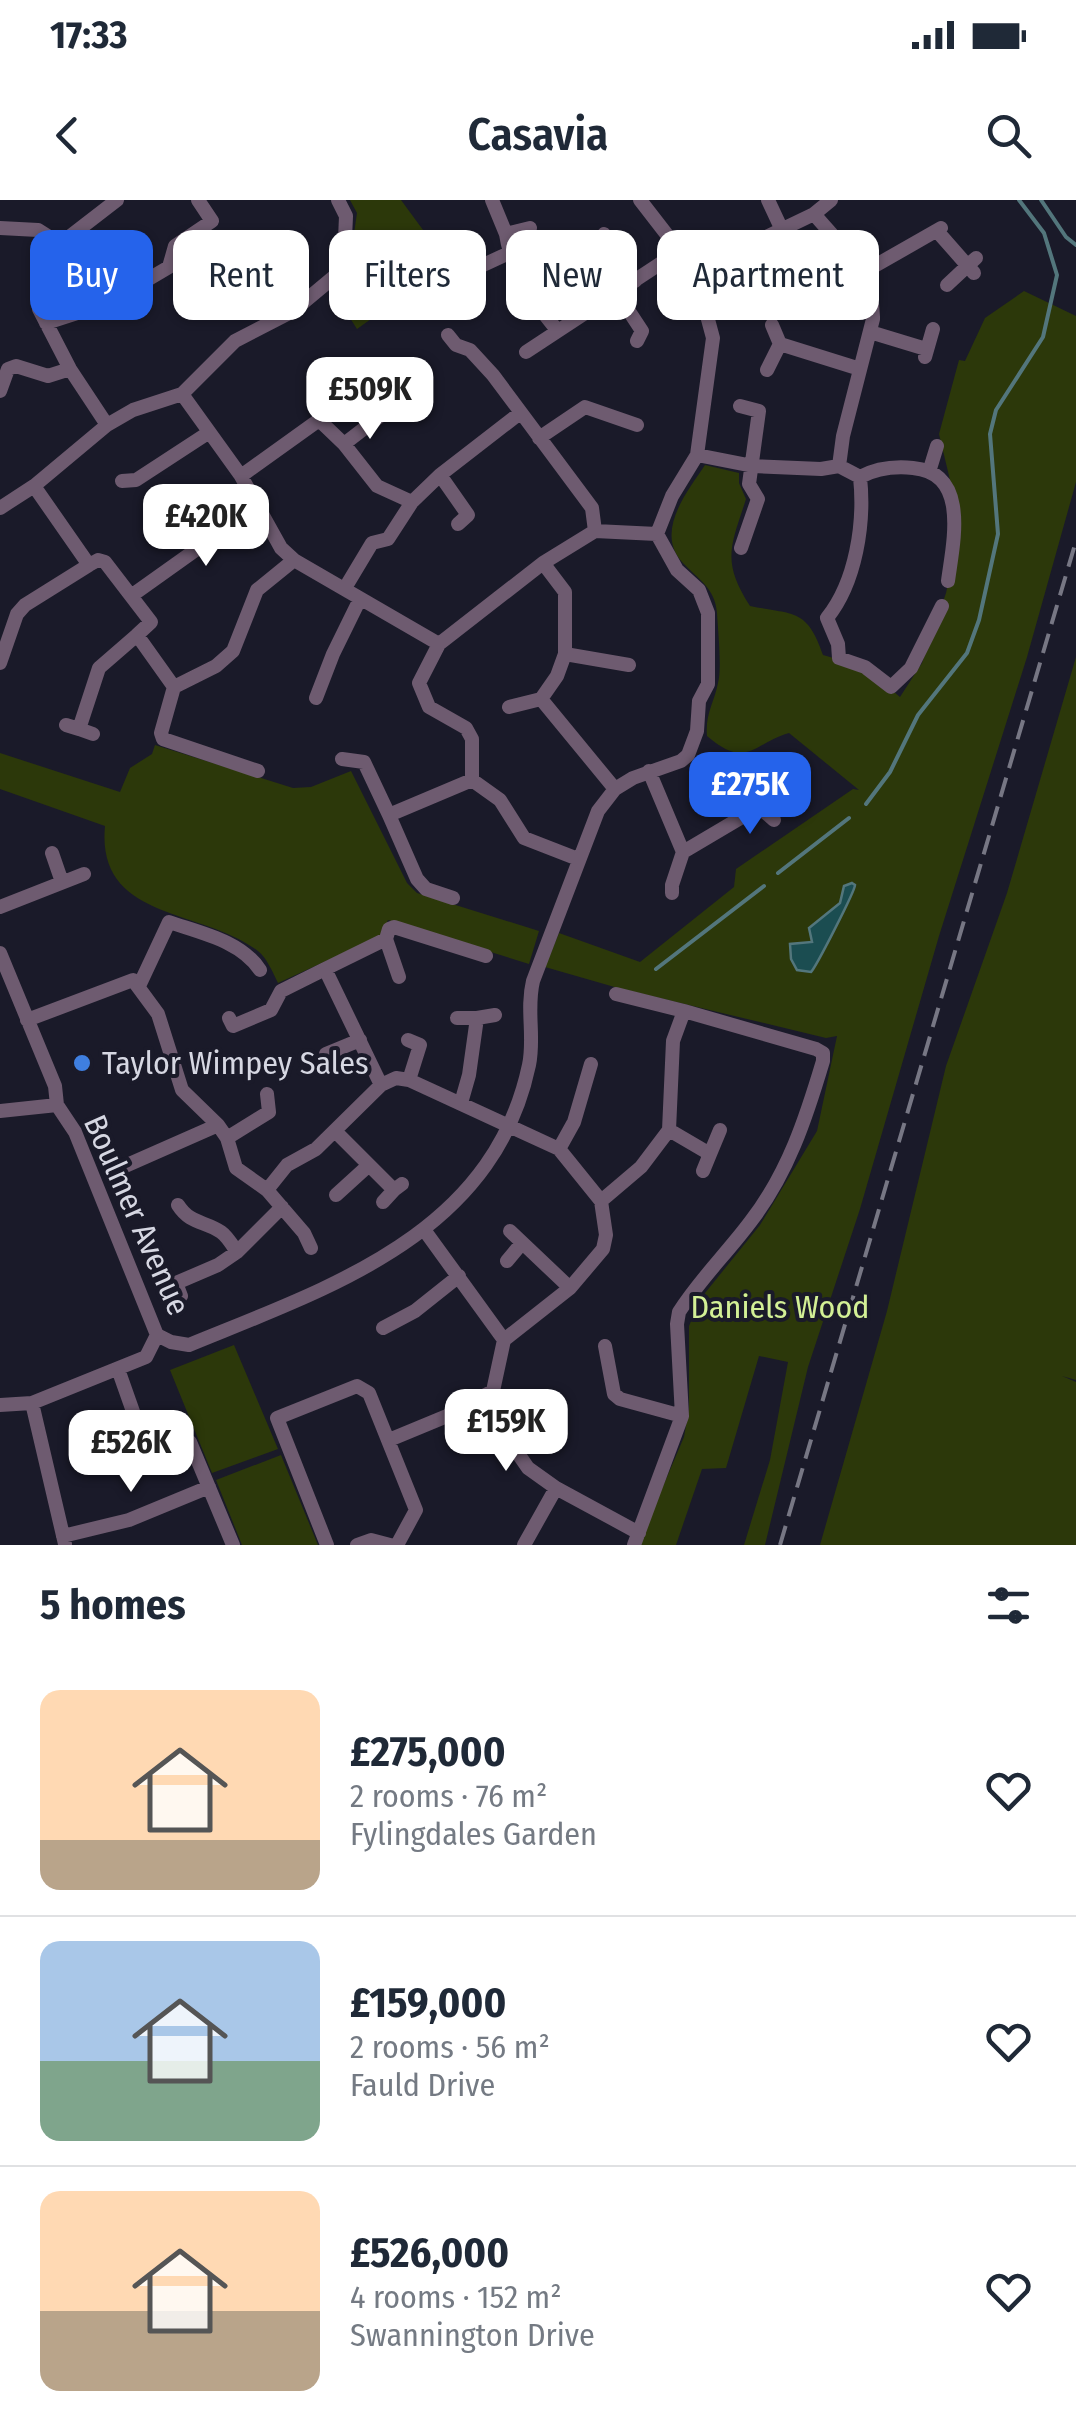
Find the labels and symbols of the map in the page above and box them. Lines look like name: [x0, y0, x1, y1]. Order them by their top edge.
pin: £509K: [300, 357, 440, 442]
pin: £420K: [136, 484, 276, 569]
pin: £275K: [680, 752, 820, 837]
place label: Taylor Wimpey Sales: [102, 1044, 369, 1082]
marker: Taylor Wimpey Sales: [71, 1052, 93, 1074]
street label: Boulmer Avenue: [76, 1109, 198, 1321]
park label: Daniels Wood: [691, 1288, 869, 1326]
pin: £159K: [436, 1389, 576, 1474]
pin: £526K: [61, 1410, 201, 1495]

